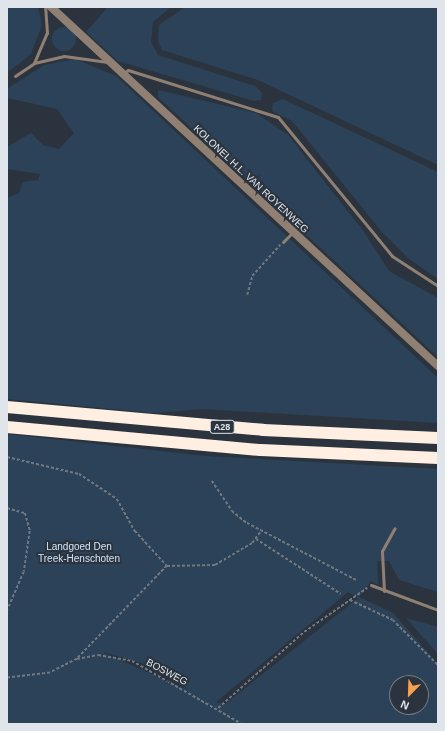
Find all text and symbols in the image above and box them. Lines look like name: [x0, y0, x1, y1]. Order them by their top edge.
street label: KOLONEL H.L. VAN ROYENWEG: [191, 122, 311, 236]
road number: A28: [209, 420, 235, 434]
park label: Landgoed Den Treek-Henschoten: [38, 540, 120, 564]
street label: BOSWEG: [144, 656, 190, 688]
north arrow: [389, 675, 429, 715]
text: N: [399, 698, 411, 712]

